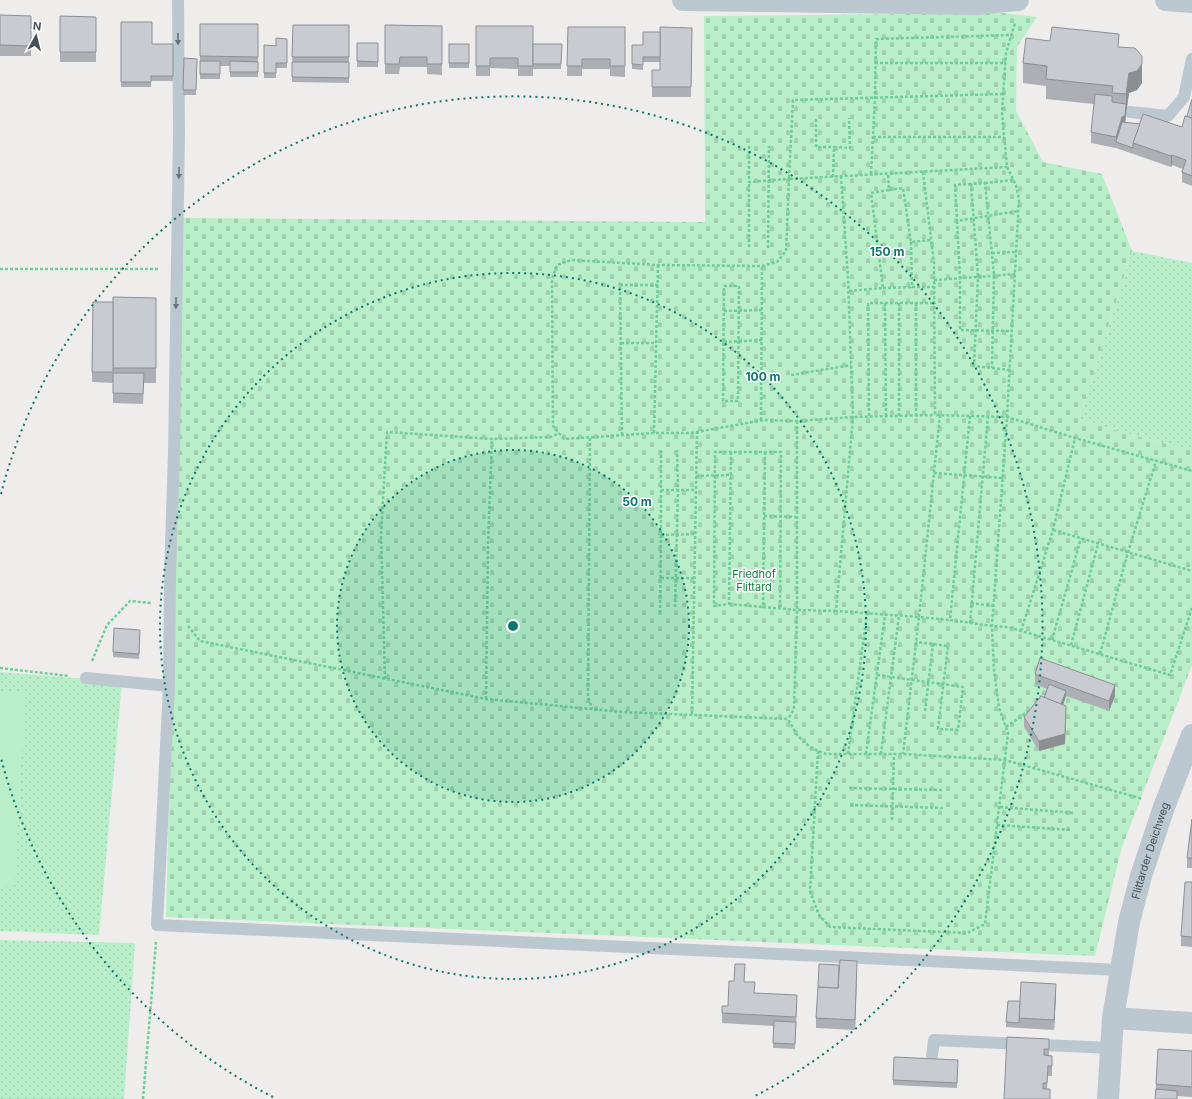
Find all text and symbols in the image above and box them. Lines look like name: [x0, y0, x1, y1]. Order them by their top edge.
north arrow: [16, 16, 56, 56]
text: N: [32, 19, 42, 34]
one-way arrow: [175, 33, 181, 46]
one-way arrow: [176, 167, 182, 180]
text: 150 m: [870, 244, 904, 259]
one-way arrow: [173, 297, 179, 310]
text: 100 m: [745, 369, 781, 384]
text: 50 m: [622, 494, 652, 509]
park label: Friedhof Flittard: [732, 567, 776, 594]
centre of rings: [506, 619, 520, 633]
street label: Flittarder Deichweg: [1128, 800, 1172, 901]

